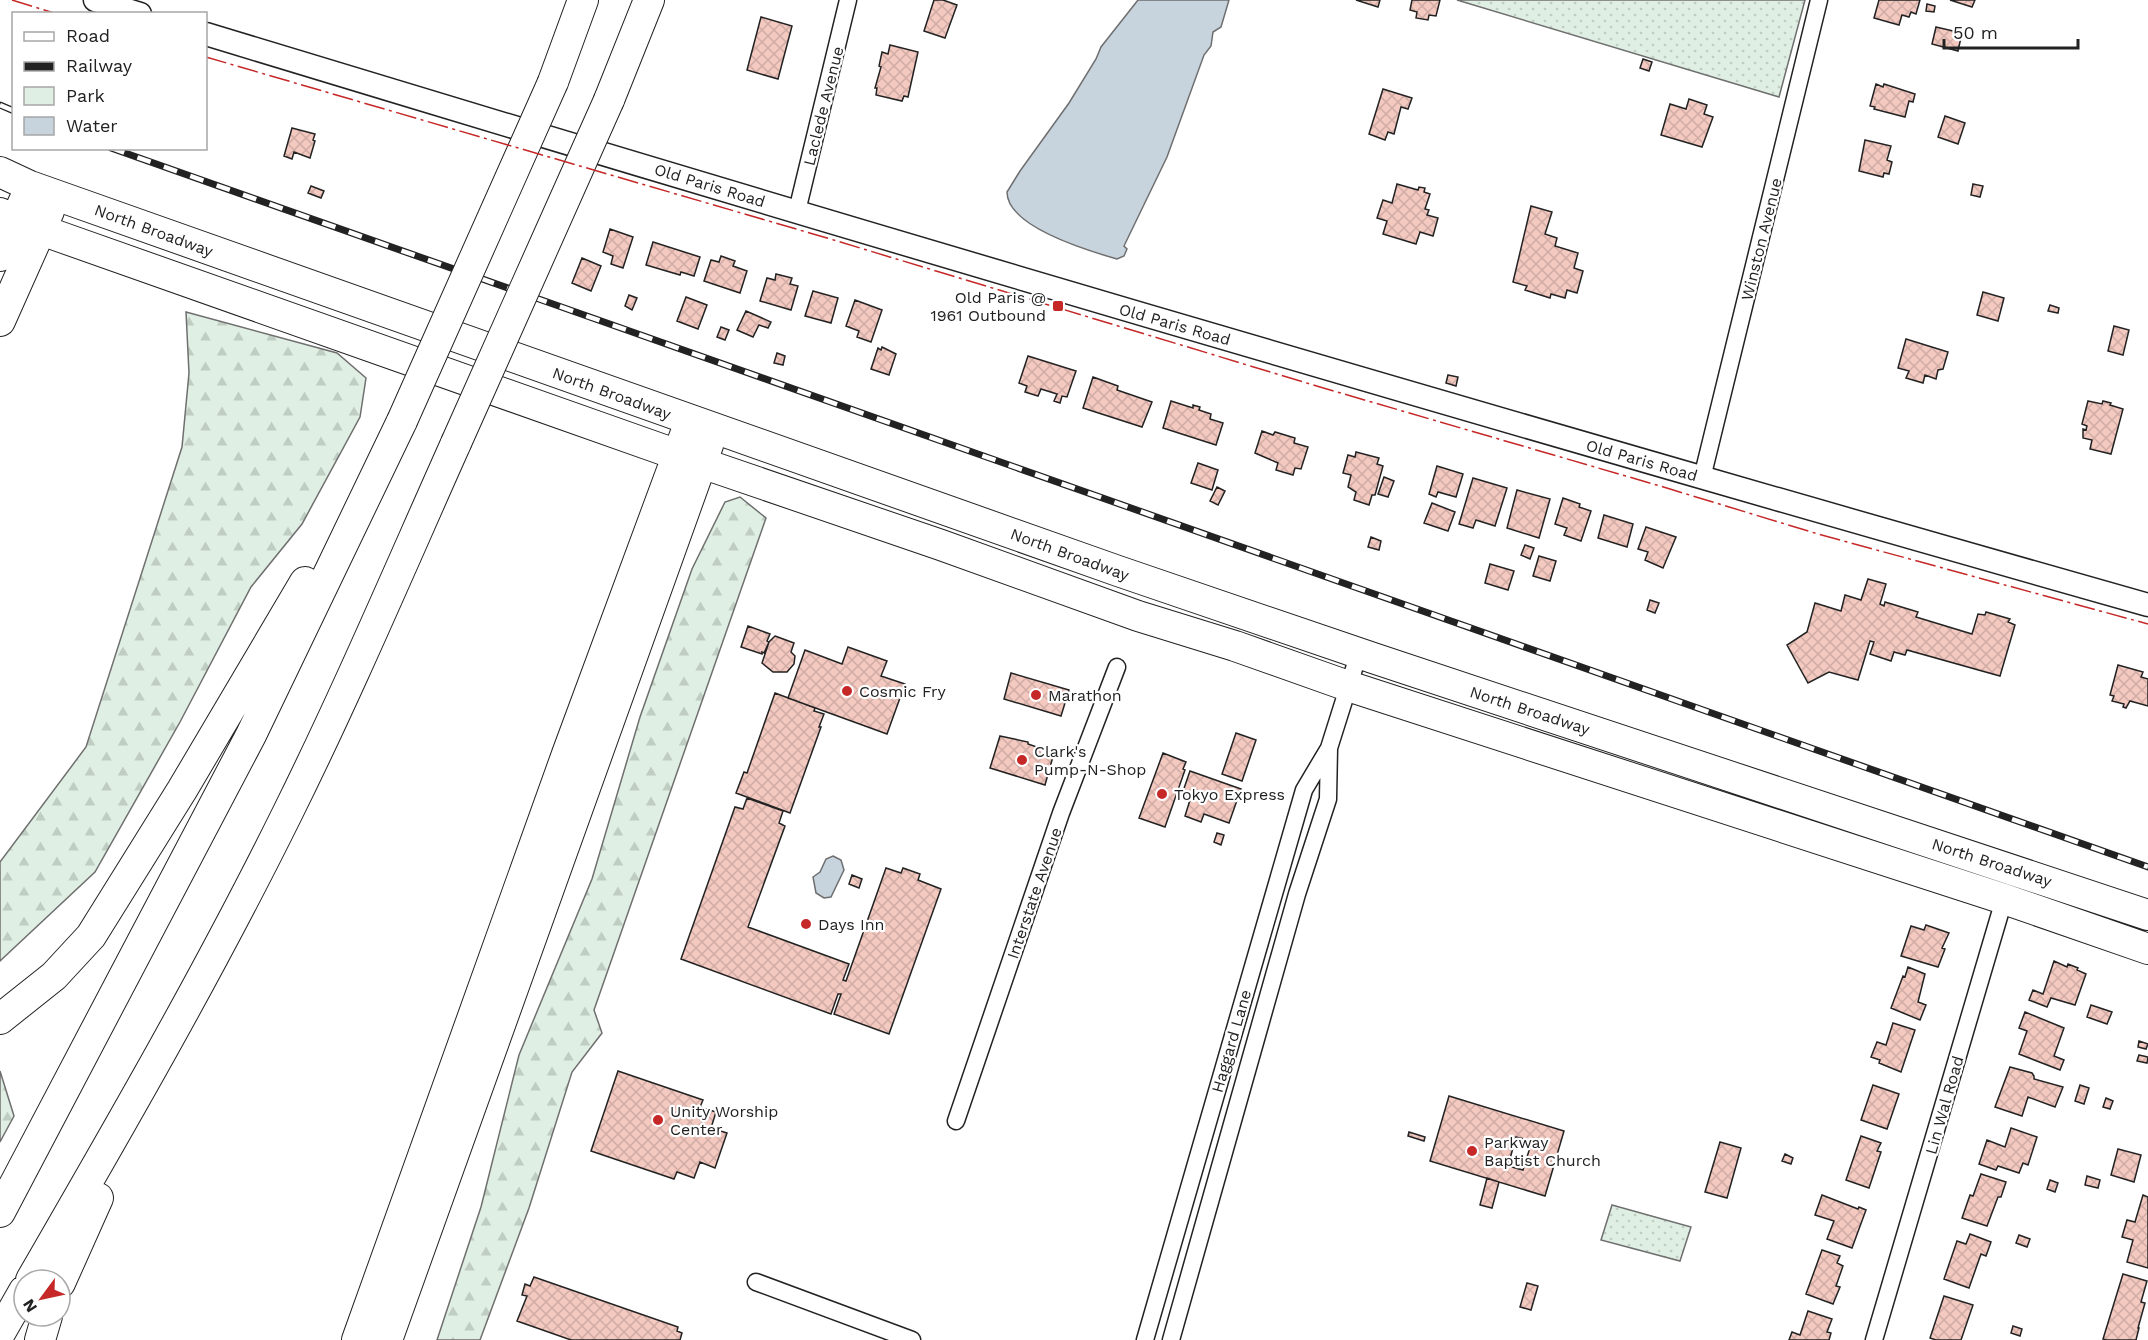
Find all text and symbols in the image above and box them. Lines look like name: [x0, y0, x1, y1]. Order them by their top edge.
legend: [12, 12, 207, 150]
scale bar: [1944, 12, 2078, 50]
text: 50 m: [1953, 22, 1998, 43]
text: Road: [66, 25, 110, 46]
street label: Laclede Avenue: [799, 44, 848, 168]
text: Railway: [66, 55, 133, 76]
text: Park: [66, 85, 105, 106]
text: Water: [66, 115, 118, 136]
street label: Old Paris Road: [652, 160, 768, 211]
street label: Winston Avenue: [1737, 176, 1786, 302]
street label: North Broadway: [92, 200, 216, 261]
place label: Old Paris @ 1961 Outbound: [930, 288, 1046, 325]
marker: Old Paris @ 1961 Outbound: [1051, 299, 1065, 313]
street label: Old Paris Road: [1117, 300, 1233, 349]
street label: North Broadway: [550, 363, 674, 424]
street label: Old Paris Road: [1584, 436, 1700, 485]
street label: North Broadway: [1008, 524, 1132, 585]
place label: Cosmic Fry: [859, 682, 947, 701]
street label: North Broadway: [1468, 682, 1593, 739]
marker: Cosmic Fry: [840, 684, 854, 698]
place label: Marathon: [1048, 686, 1122, 705]
marker: Marathon: [1029, 688, 1043, 702]
place label: Clark's Pump-N-Shop: [1034, 742, 1146, 779]
marker: Clark's Pump-N-Shop: [1015, 753, 1029, 767]
place label: Tokyo Express: [1174, 785, 1285, 804]
marker: Tokyo Express: [1155, 787, 1169, 801]
street label: Interstate Avenue: [1003, 825, 1066, 961]
street label: North Broadway: [1930, 834, 2055, 891]
place label: Days Inn: [818, 915, 885, 934]
marker: Days Inn: [799, 917, 813, 931]
street label: Haggard Lane: [1208, 987, 1255, 1095]
street label: Lin Wal Road: [1921, 1054, 1968, 1157]
place label: Unity Worship Center: [670, 1102, 778, 1139]
marker: Unity Worship Center: [651, 1113, 665, 1127]
place label: Parkway Baptist Church: [1484, 1133, 1601, 1170]
marker: Parkway Baptist Church: [1465, 1144, 1479, 1158]
north arrow: [12, 1268, 72, 1328]
text: N: [19, 1296, 41, 1316]

